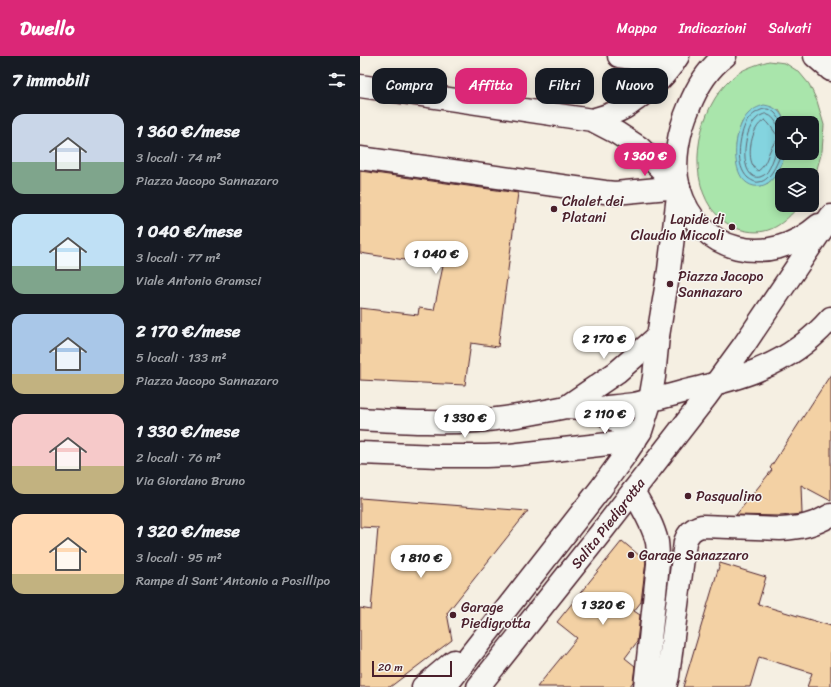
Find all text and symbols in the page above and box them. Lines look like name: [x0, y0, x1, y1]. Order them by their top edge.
text: Dwello: [20, 12, 75, 45]
text: Mappa: [616, 16, 657, 41]
text: Indicazioni: [679, 16, 746, 41]
text: Salvati: [768, 16, 811, 41]
text: 7 immobili: [12, 65, 89, 95]
chip: Compra: [372, 68, 447, 104]
chip: Affitta: [455, 68, 527, 104]
chip: Filtri: [535, 68, 594, 104]
chip: Nuovo: [602, 68, 668, 104]
icon: filters: [326, 69, 348, 91]
text: 1 360 €/mese: [136, 116, 240, 146]
map controls: [775, 116, 819, 212]
button: locate: [775, 116, 819, 160]
icon: home: [44, 130, 92, 178]
pin: 1 360 €: [608, 143, 682, 177]
text: 1 360 €: [623, 144, 667, 167]
text: 3 locali · 74 m²: [136, 146, 221, 169]
button: layers: [775, 168, 819, 212]
text: Piazza Jacopo Sannazaro: [136, 169, 279, 192]
place label: Chalet dei Platani: [562, 189, 625, 230]
marker: Chalet dei Platani: [549, 204, 559, 214]
place label: Lapide di Claudio Miccoli: [631, 207, 725, 248]
text: 1 040 €/mese: [136, 216, 242, 246]
marker: Lapide di Claudio Miccoli: [727, 222, 737, 232]
icon: home: [44, 230, 92, 278]
pin: 1 040 €: [399, 241, 473, 275]
text: 1 040 €: [413, 242, 459, 265]
text: 3 locali · 77 m²: [136, 246, 221, 269]
place label: Piazza Jacopo Sannazaro: [678, 264, 763, 305]
text: Viale Antonio Gramsci: [136, 269, 261, 292]
marker: Piazza Jacopo Sannazaro: [665, 279, 675, 289]
text: 2 170 €/mese: [136, 316, 240, 346]
pin: 2 170 €: [567, 326, 641, 360]
text: 2 170 €: [582, 327, 626, 350]
icon: home: [44, 330, 92, 378]
text: 5 locali · 133 m²: [136, 346, 227, 369]
text: Piazza Jacopo Sannazaro: [136, 369, 279, 392]
pin: 2 110 €: [568, 401, 642, 435]
text: 2 110 €: [584, 402, 626, 425]
pin: 1 330 €: [428, 405, 502, 439]
text: 1 330 €: [443, 406, 487, 429]
text: 1 330 €/mese: [136, 416, 240, 446]
icon: home: [44, 430, 92, 478]
text: 2 locali · 76 m²: [136, 446, 221, 469]
text: Via Giordano Bruno: [136, 469, 245, 492]
street label: Salita Piedigrotta: [565, 472, 653, 575]
place label: Pasqualino: [696, 484, 762, 509]
marker: Pasqualino: [683, 491, 693, 501]
text: 1 320 €/mese: [136, 516, 240, 546]
icon: home: [44, 530, 92, 578]
place label: Garage Sanazzaro: [639, 543, 749, 568]
pin: 1 810 €: [384, 545, 458, 579]
text: 3 locali · 95 m²: [136, 546, 222, 569]
text: 1 810 €: [400, 546, 442, 569]
marker: Garage Sanazzaro: [626, 550, 636, 560]
text: Rampe di Sant'Antonio a Posillipo: [136, 569, 330, 592]
pin: 1 320 €: [566, 592, 640, 626]
text: 1 320 €: [581, 593, 625, 616]
place label: Garage Piedigrotta: [461, 595, 531, 636]
marker: Garage Piedigrotta: [448, 610, 458, 620]
text: 20 m: [378, 658, 403, 677]
scale bar: [372, 659, 452, 678]

